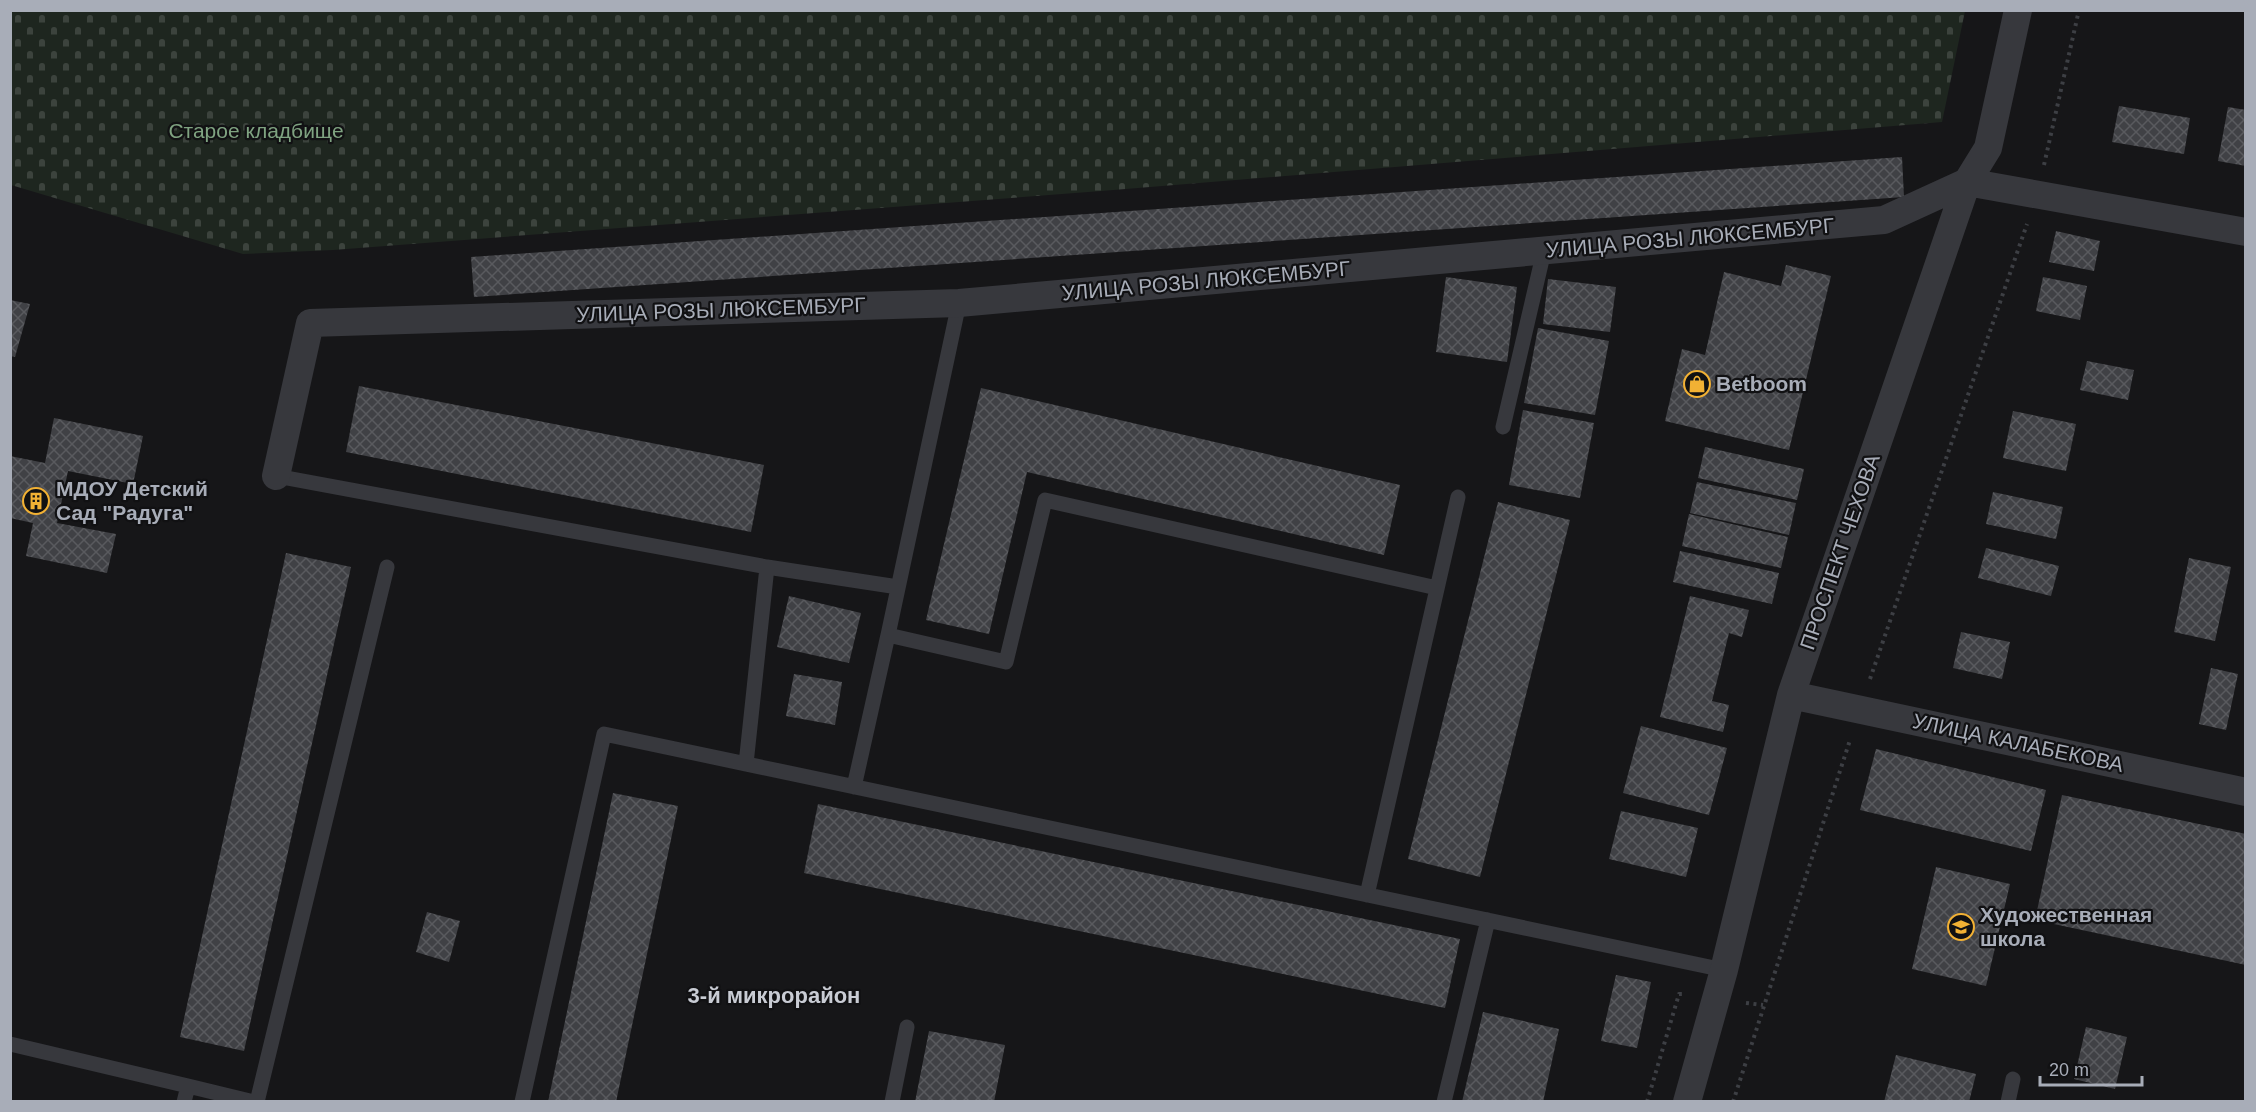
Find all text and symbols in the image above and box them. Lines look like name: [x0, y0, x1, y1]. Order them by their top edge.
park label: Старое кладбище: [168, 119, 344, 142]
street label: УЛИЦА РОЗЫ ЛЮКСЕМБУРГ: [1545, 213, 1835, 262]
street label: УЛИЦА РОЗЫ ЛЮКСЕМБУРГ: [1061, 256, 1351, 305]
street label: УЛИЦА РОЗЫ ЛЮКСЕМБУРГ: [576, 293, 866, 326]
shop icon: Betboom: [1682, 369, 1712, 399]
place label: Betboom: [1716, 372, 1807, 395]
street label: ПРОСПЕКТ ЧЕХОВА: [1795, 451, 1884, 653]
place label: МДОУ Детский Сад "Радуга": [56, 477, 208, 524]
building icon: МДОУ Детский Сад "Радуга": [21, 486, 51, 516]
street label: УЛИЦА КАЛАБЕКОВА: [1911, 709, 2126, 776]
place label: Художественная школа: [1980, 903, 2152, 950]
school or university icon: Художественная школа: [1946, 912, 1976, 942]
district label: 3-й микрорайон: [688, 983, 860, 1008]
scale bar: [2040, 1049, 2142, 1087]
text: 20 m: [2049, 1060, 2089, 1080]

